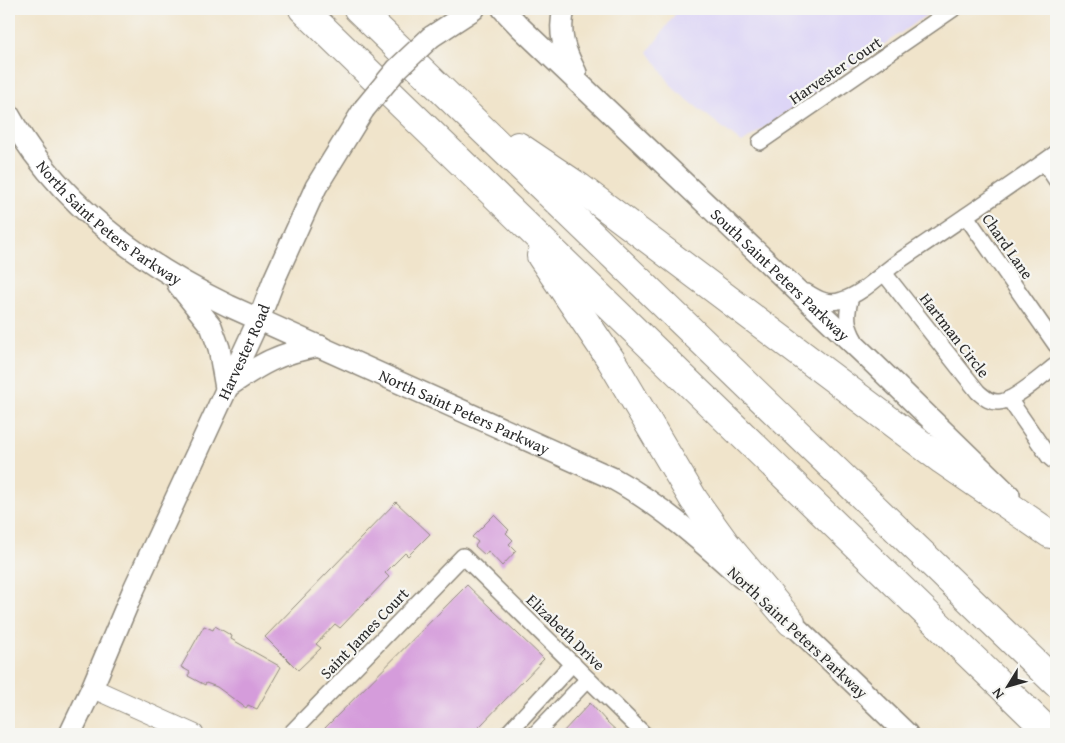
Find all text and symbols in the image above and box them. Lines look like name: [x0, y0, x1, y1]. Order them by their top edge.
street label: Harvester Court: [784, 30, 886, 110]
street label: North Saint Peters Parkway: [31, 155, 187, 291]
street label: South Saint Peters Parkway: [705, 202, 855, 347]
street label: Chard Lane: [976, 208, 1040, 284]
street label: Hartman Circle: [914, 287, 996, 383]
street label: Harvester Road: [211, 300, 276, 404]
street label: North Saint Peters Parkway: [375, 363, 554, 461]
street label: North Saint Peters Parkway: [722, 560, 874, 704]
street label: Saint James Court: [314, 582, 414, 684]
street label: Elizabeth Drive: [521, 588, 611, 676]
north arrow: [982, 660, 1032, 710]
text: N: [986, 684, 1008, 704]

